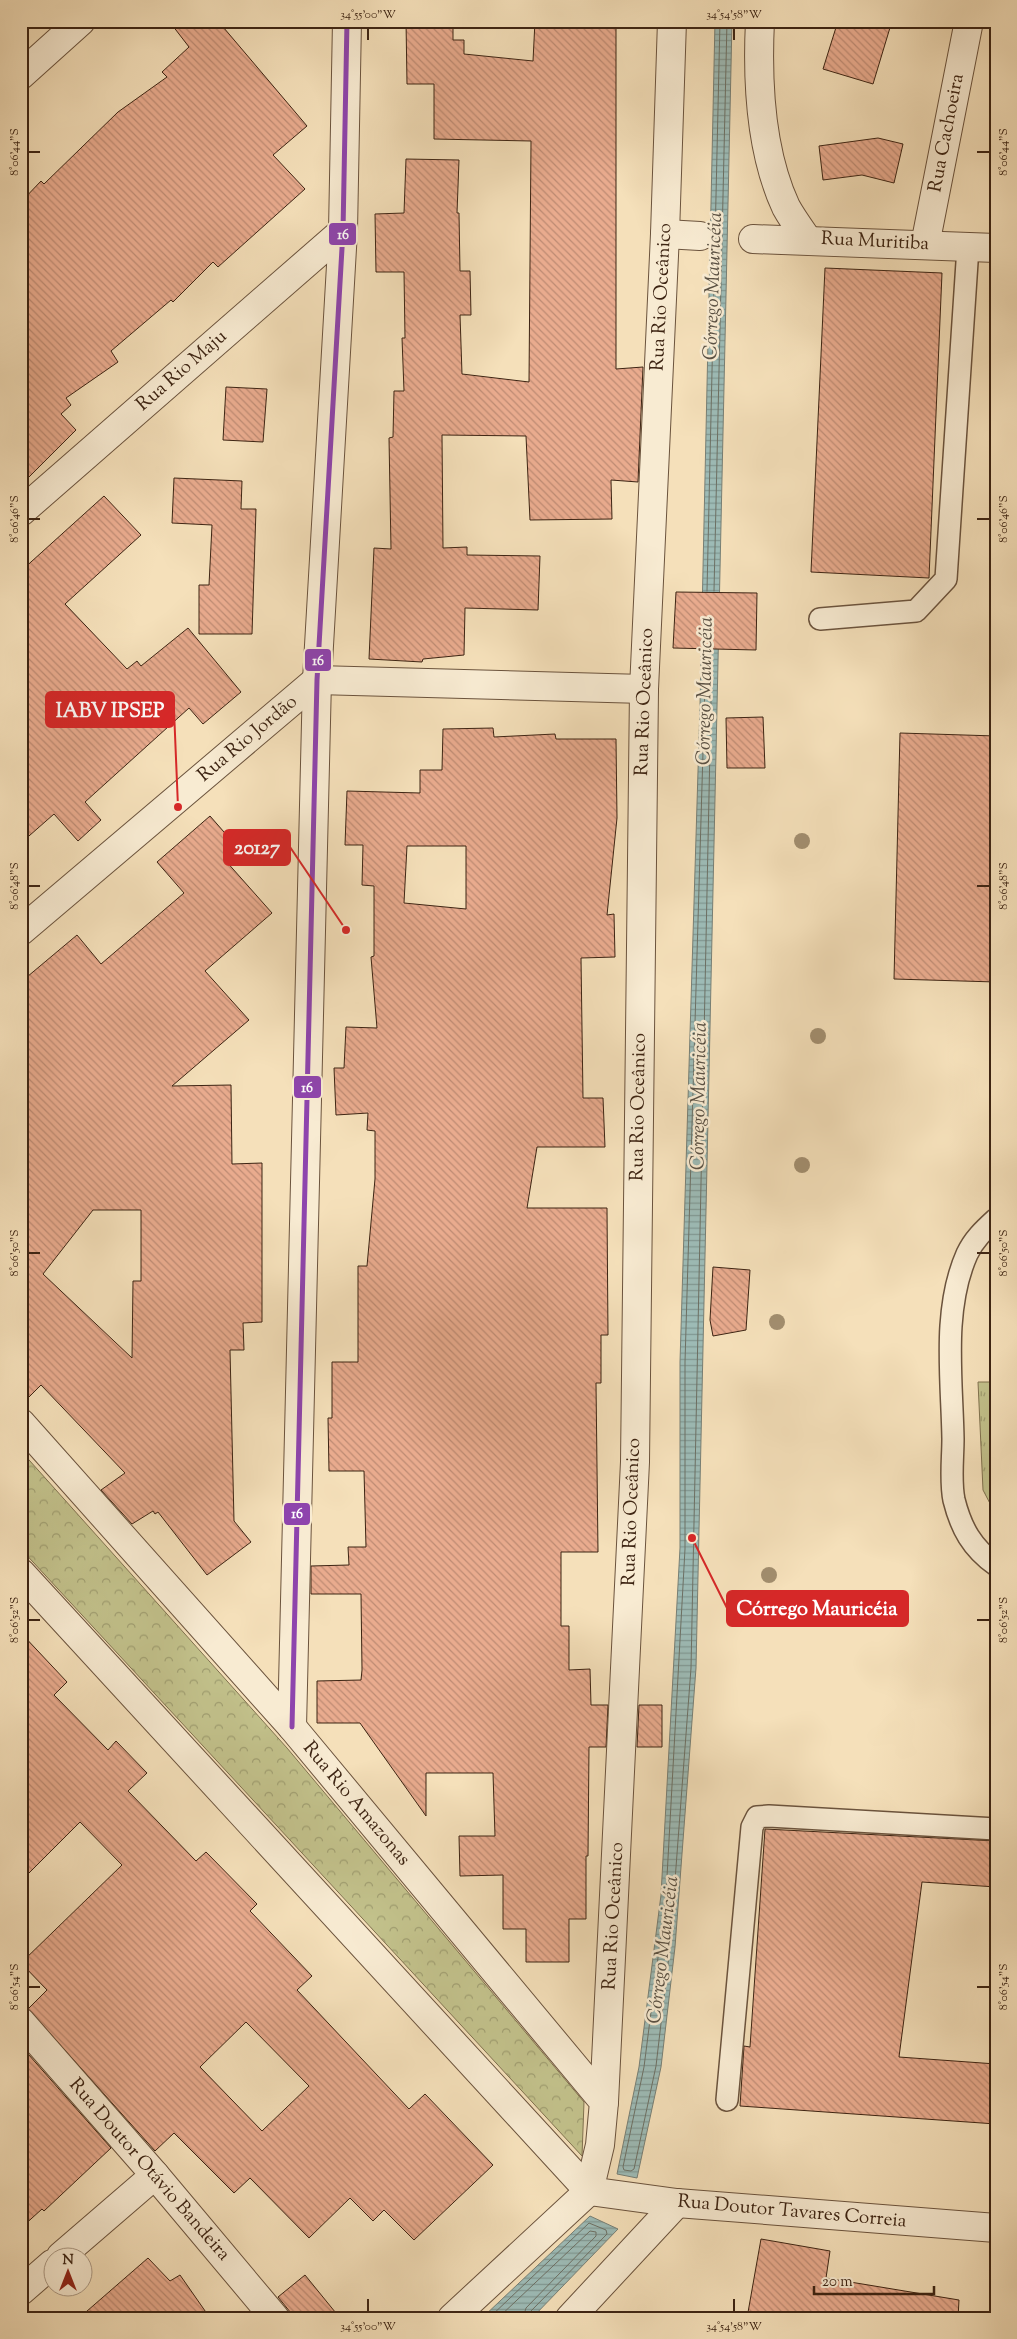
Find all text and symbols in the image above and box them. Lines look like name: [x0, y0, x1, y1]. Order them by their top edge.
text: 34°55'00"W: [340, 6, 396, 24]
text: 34°54'58"W: [706, 6, 763, 24]
street label: Rua Cachoeira: [922, 71, 972, 195]
text: 8°06'44"S: [6, 128, 24, 176]
text: 8°06'44"S: [995, 128, 1013, 176]
water label: Córrego Mauricéia: [697, 211, 731, 361]
line badge: 16: [328, 222, 357, 246]
street label: Rua Rio Oceânico: [645, 222, 679, 372]
text: 16: [337, 226, 349, 246]
street label: Rua Muritiba: [820, 226, 930, 258]
street label: Rua Rio Maju: [131, 324, 233, 418]
text: 8°06'46"S: [6, 495, 24, 543]
text: 8°06'46"S: [995, 495, 1013, 543]
water label: Córrego Mauricéia: [690, 617, 722, 765]
street label: Rua Rio Oceânico: [629, 627, 661, 777]
line badge: 16: [304, 648, 332, 672]
text: 16: [312, 652, 324, 672]
street label: Rua Rio Jordão: [192, 689, 304, 789]
callout: IABV IPSEP: [46, 692, 174, 727]
text: IABV IPSEP: [56, 698, 165, 727]
callout: 20127: [224, 830, 290, 865]
text: 20127: [234, 835, 281, 864]
text: 8°06'48"S: [6, 862, 24, 910]
text: 8°06'48"S: [995, 862, 1013, 910]
water label: Córrego Mauricéia: [684, 1022, 716, 1170]
street label: Rua Rio Oceânico: [624, 1033, 654, 1181]
line badge: 16: [293, 1075, 322, 1099]
text: 16: [301, 1079, 313, 1099]
text: 8°06'50"S: [6, 1230, 24, 1276]
text: 8°06'50"S: [995, 1230, 1013, 1276]
street label: Rua Rio Oceânico: [616, 1437, 648, 1587]
line badge: 16: [283, 1502, 311, 1526]
text: 16: [291, 1505, 303, 1525]
callout: Córrego Mauricéia: [727, 1591, 908, 1626]
text: Córrego Mauricéia: [737, 1596, 898, 1625]
text: 8°06'52"S: [6, 1597, 24, 1643]
text: 8°06'52"S: [995, 1597, 1013, 1643]
street label: Rua Rio Amazonas: [296, 1736, 416, 1872]
street label: Rua Rio Oceânico: [597, 1841, 631, 1991]
water label: Córrego Mauricéia: [641, 1875, 687, 2025]
text: 8°06'54"S: [6, 1964, 24, 2010]
text: 8°06'54"S: [995, 1964, 1013, 2010]
street label: Rua Doutor Otávio Bandeira: [62, 2073, 236, 2268]
street label: Rua Doutor Tavares Correia: [676, 2189, 908, 2235]
north arrow: [42, 2246, 92, 2296]
text: N: [62, 2251, 74, 2271]
scale bar: [814, 2264, 934, 2296]
text: 20 m: [822, 2272, 853, 2293]
text: 34°55'00"W: [340, 2318, 396, 2336]
text: 34°54'58"W: [706, 2318, 763, 2336]

